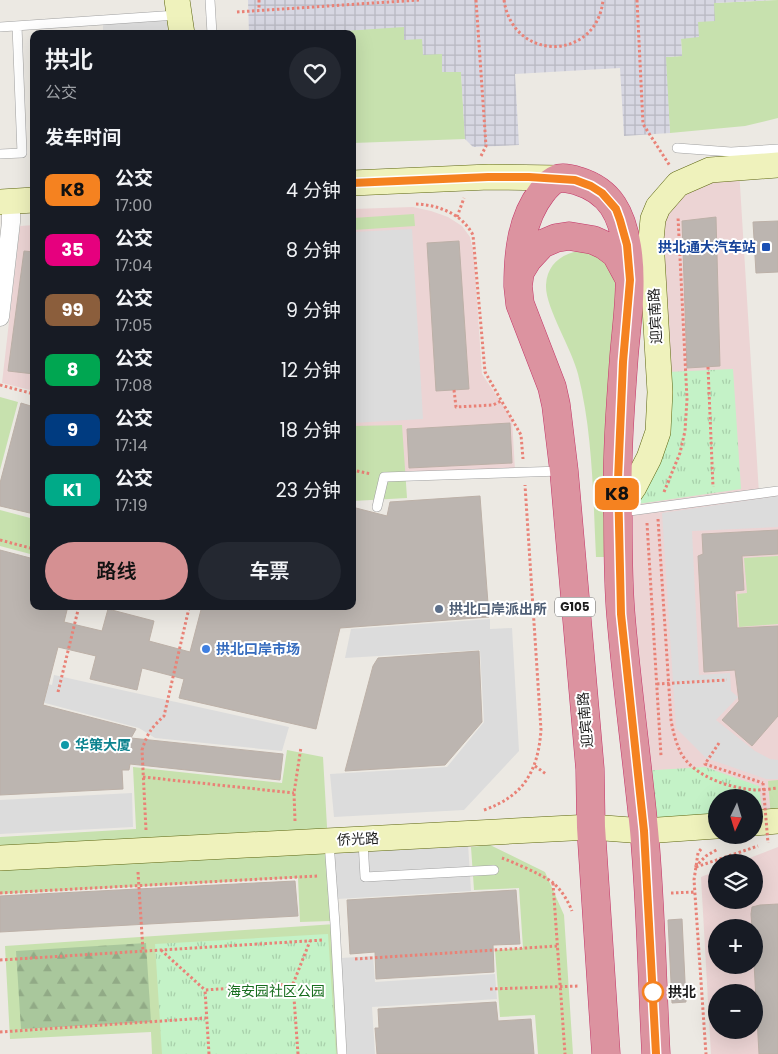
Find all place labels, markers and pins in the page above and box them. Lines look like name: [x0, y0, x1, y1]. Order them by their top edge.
place label: 拱北通大汽车站: [658, 237, 756, 257]
marker: 拱北通大汽车站: [760, 241, 772, 253]
place label: 拱北口岸派出所: [449, 599, 547, 619]
marker: 拱北口岸派出所: [433, 603, 445, 615]
place label: 拱北口岸市场: [216, 639, 300, 659]
marker: 拱北口岸市场: [200, 643, 212, 655]
place label: 华策大厦: [75, 735, 131, 755]
marker: 华策大厦: [59, 739, 71, 751]
marker: 拱北: [642, 981, 664, 1003]
place label: 拱北: [668, 982, 696, 1002]

